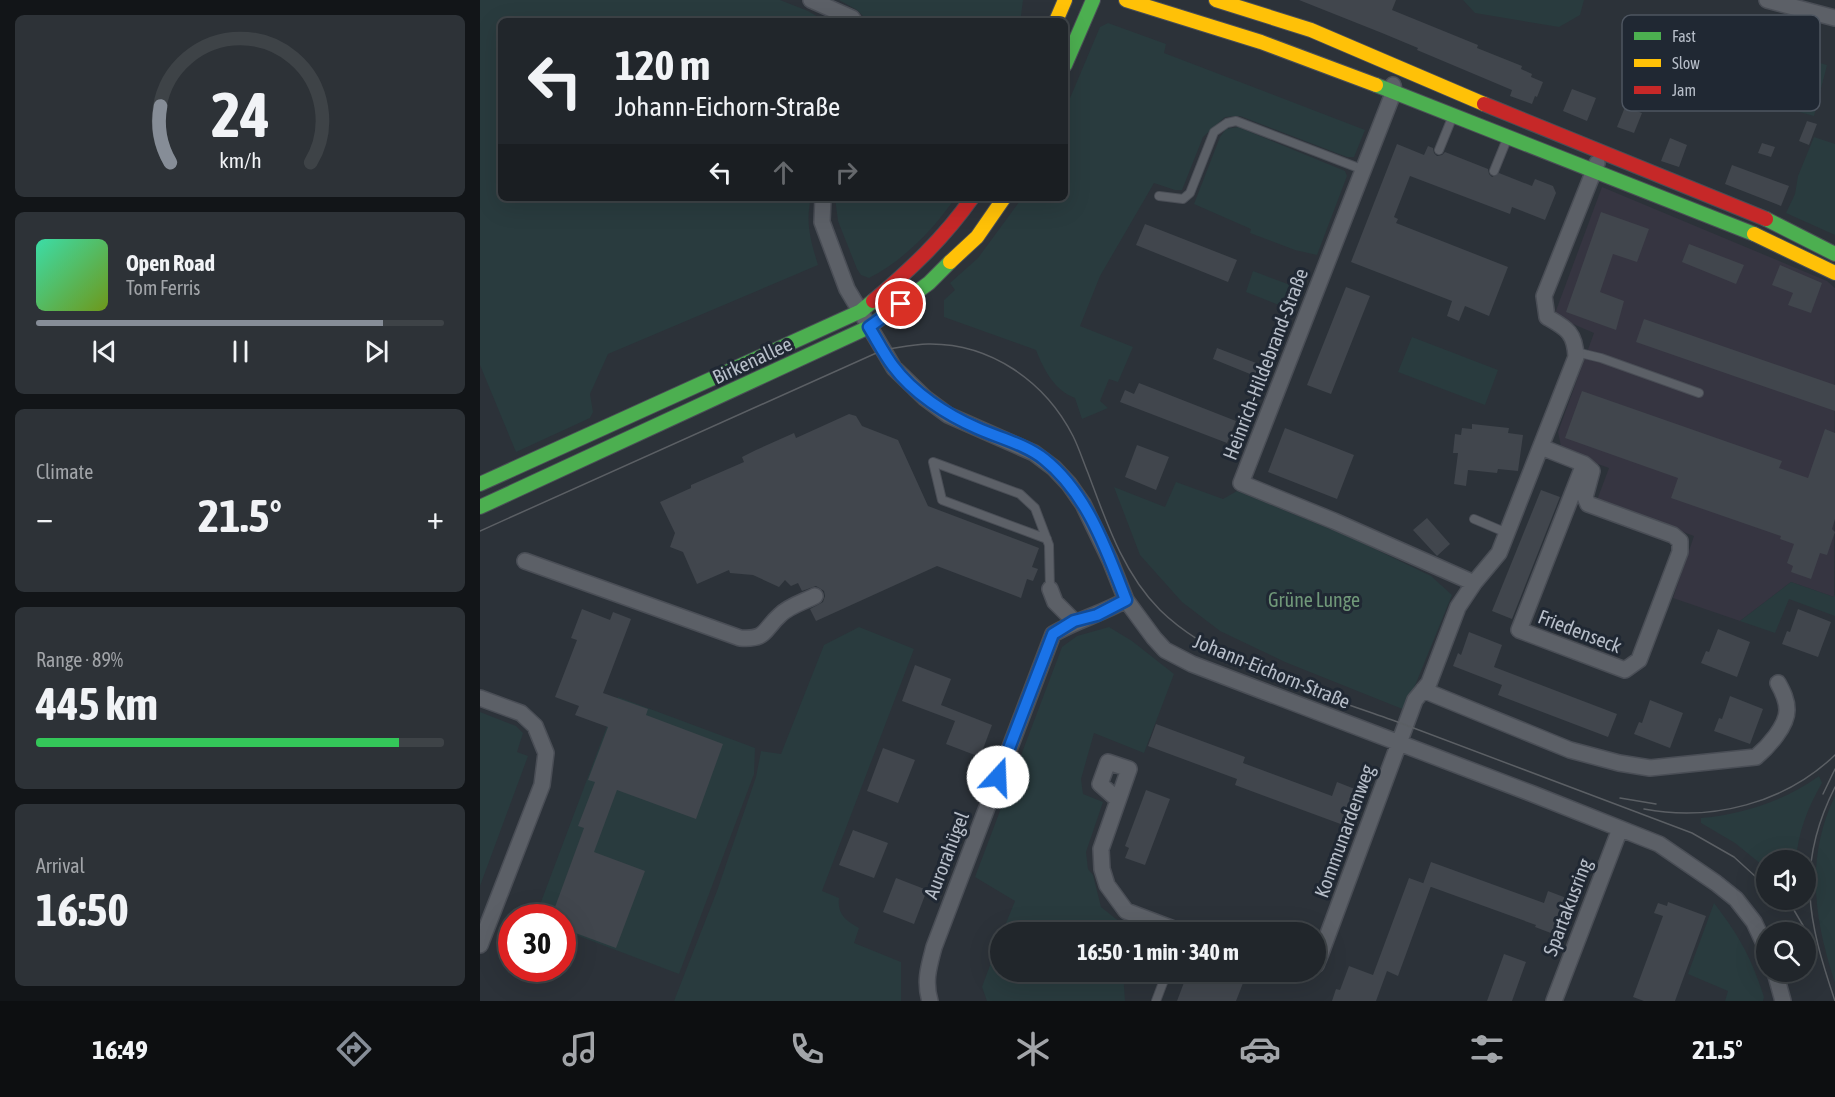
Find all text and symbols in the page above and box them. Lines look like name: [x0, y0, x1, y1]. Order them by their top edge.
legend: [1622, 15, 1820, 111]
text: Fast: [1672, 27, 1696, 45]
text: 120 m: [615, 41, 710, 89]
icon: left: [516, 42, 594, 120]
text: Slow: [1672, 54, 1700, 72]
text: 24: [211, 79, 269, 150]
text: Jam: [1672, 81, 1696, 99]
text: Johann-Eichorn-Straße: [615, 91, 840, 122]
text: km/h: [219, 148, 261, 173]
icon: left: [704, 156, 737, 189]
icon: ahead: [767, 156, 800, 189]
icon: right: [830, 156, 863, 189]
text: Open Road: [126, 250, 215, 276]
street label: Heinrich-Hildebrand-Straße: [1218, 265, 1312, 463]
text: Tom Ferris: [126, 276, 200, 299]
pin: [875, 278, 926, 329]
icon: arrive: [884, 287, 917, 320]
street label: Birkenallee: [709, 332, 795, 388]
icon: previous: [88, 335, 121, 368]
icon: pause: [224, 335, 257, 368]
icon: next: [360, 335, 393, 368]
text: Climate: [36, 460, 93, 483]
text: 21.5°: [198, 490, 282, 542]
text: −: [36, 498, 53, 536]
text: +: [427, 498, 444, 536]
park label: Grüne Lunge: [1268, 588, 1360, 611]
street label: Friedenseck: [1535, 605, 1625, 658]
street label: Johann-Eichorn-Straße: [1190, 629, 1354, 713]
text: Range · 89%: [36, 648, 123, 671]
text: 445 km: [36, 678, 158, 730]
position arrow: [966, 745, 1030, 809]
street label: Kommunardenweg: [1309, 761, 1379, 901]
street label: Aurorahügel: [919, 808, 973, 902]
map controls: [1756, 850, 1816, 982]
button: sound: [1756, 850, 1816, 910]
text: Arrival: [36, 854, 85, 877]
street label: Spartakusring: [1538, 855, 1596, 959]
text: 16:50: [36, 884, 129, 936]
speed limit sign: 30: [498, 904, 576, 982]
button: search: [1756, 922, 1816, 982]
text: 16:50 · 1 min · 340 m: [1077, 939, 1239, 965]
icon: directions: [333, 1028, 375, 1070]
icon: music: [559, 1028, 601, 1070]
icon: phone: [786, 1028, 828, 1070]
icon: climate: [1012, 1028, 1054, 1070]
icon: car: [1239, 1028, 1281, 1070]
icon: filters: [1466, 1028, 1508, 1070]
text: 16:49: [92, 1034, 148, 1065]
text: 21.5°: [1692, 1034, 1743, 1065]

